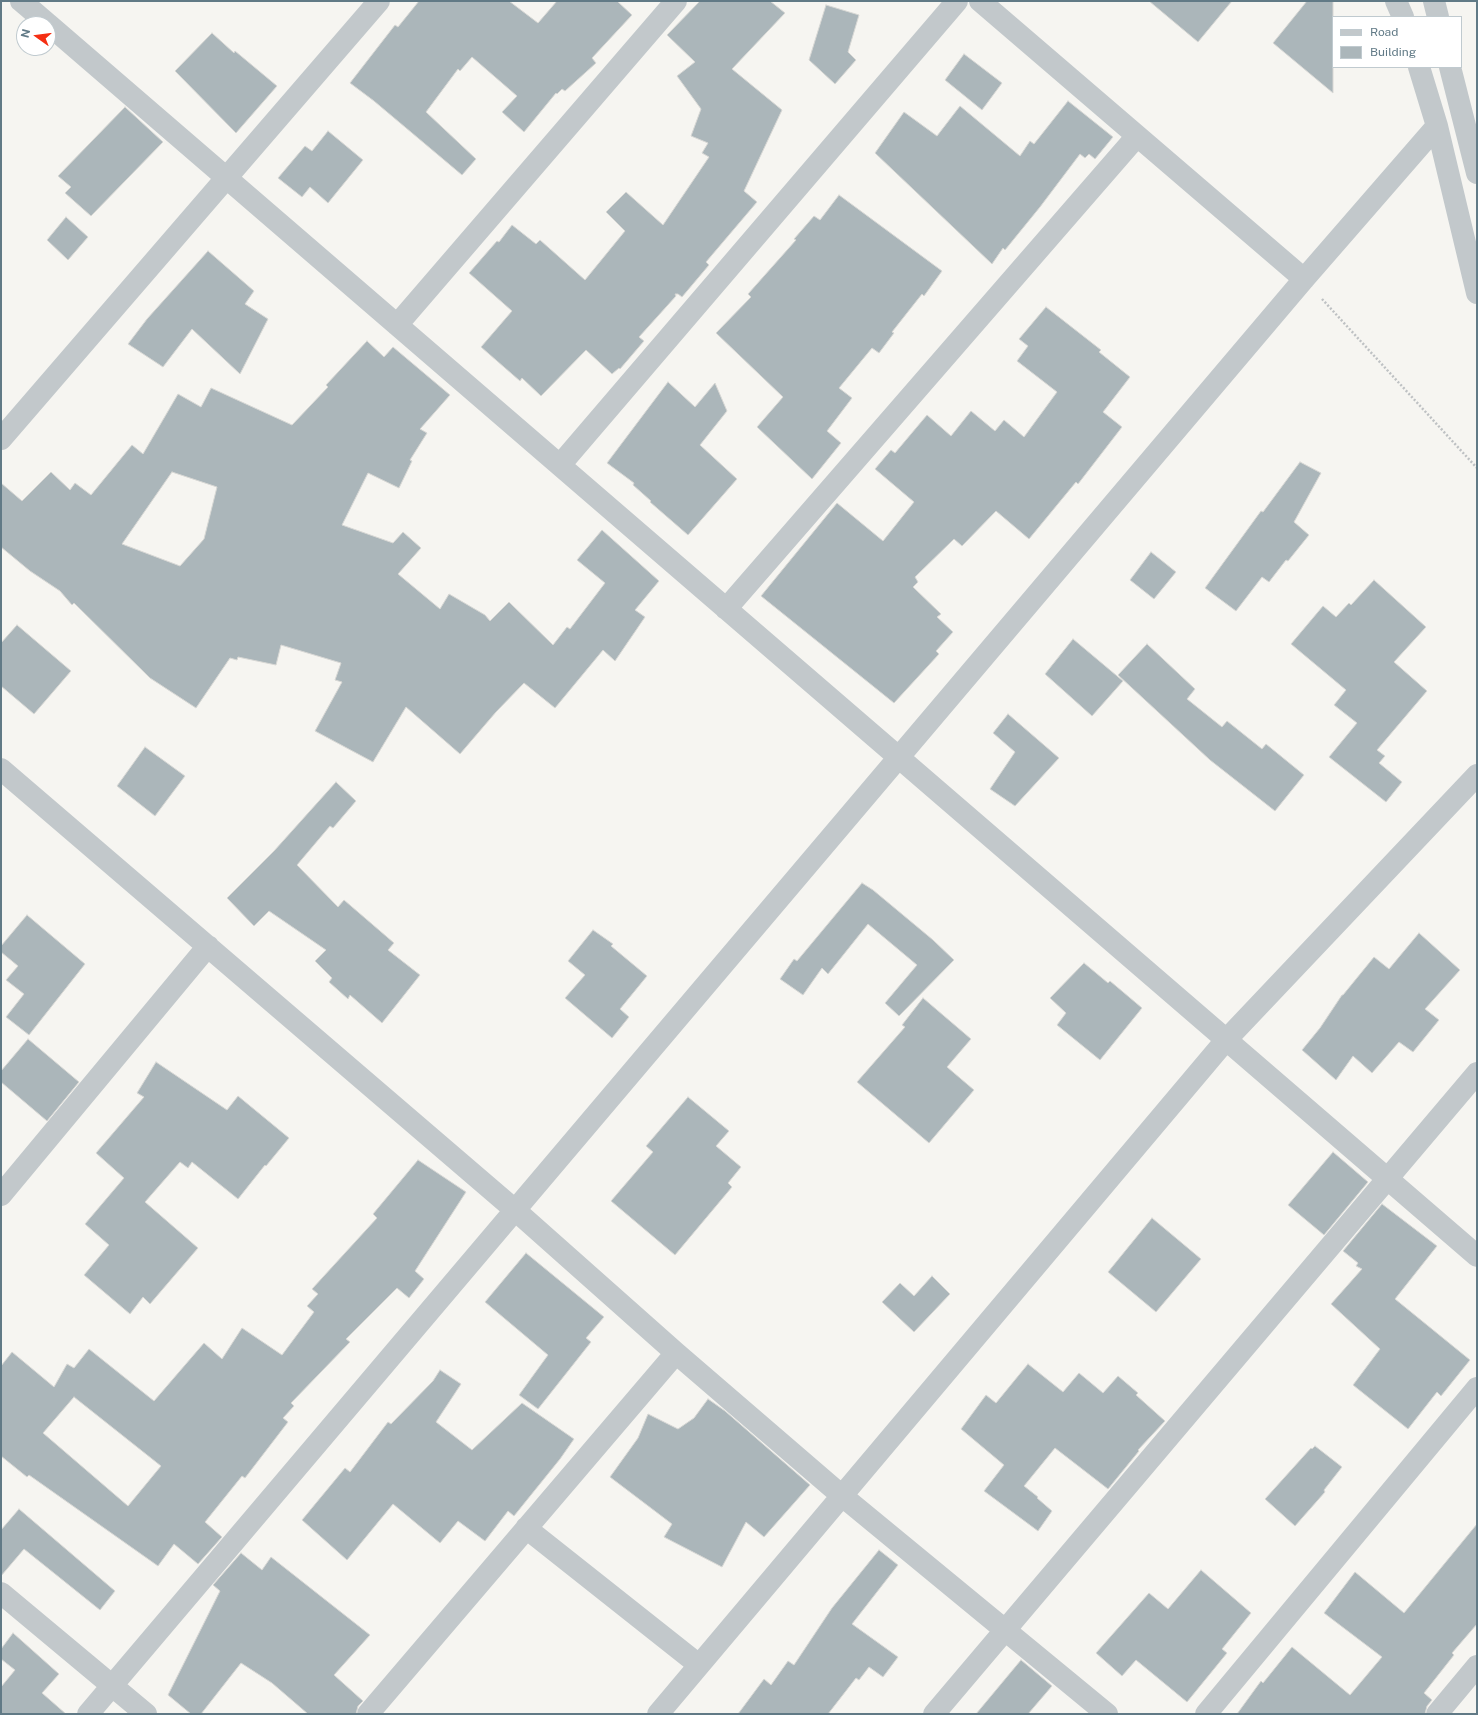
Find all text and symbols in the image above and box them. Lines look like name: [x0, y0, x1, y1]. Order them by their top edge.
north arrow: [16, 16, 56, 56]
legend: [1332, 16, 1462, 68]
text: Road: [1370, 25, 1398, 39]
text: N: [18, 28, 32, 39]
text: Building: [1370, 45, 1416, 59]

